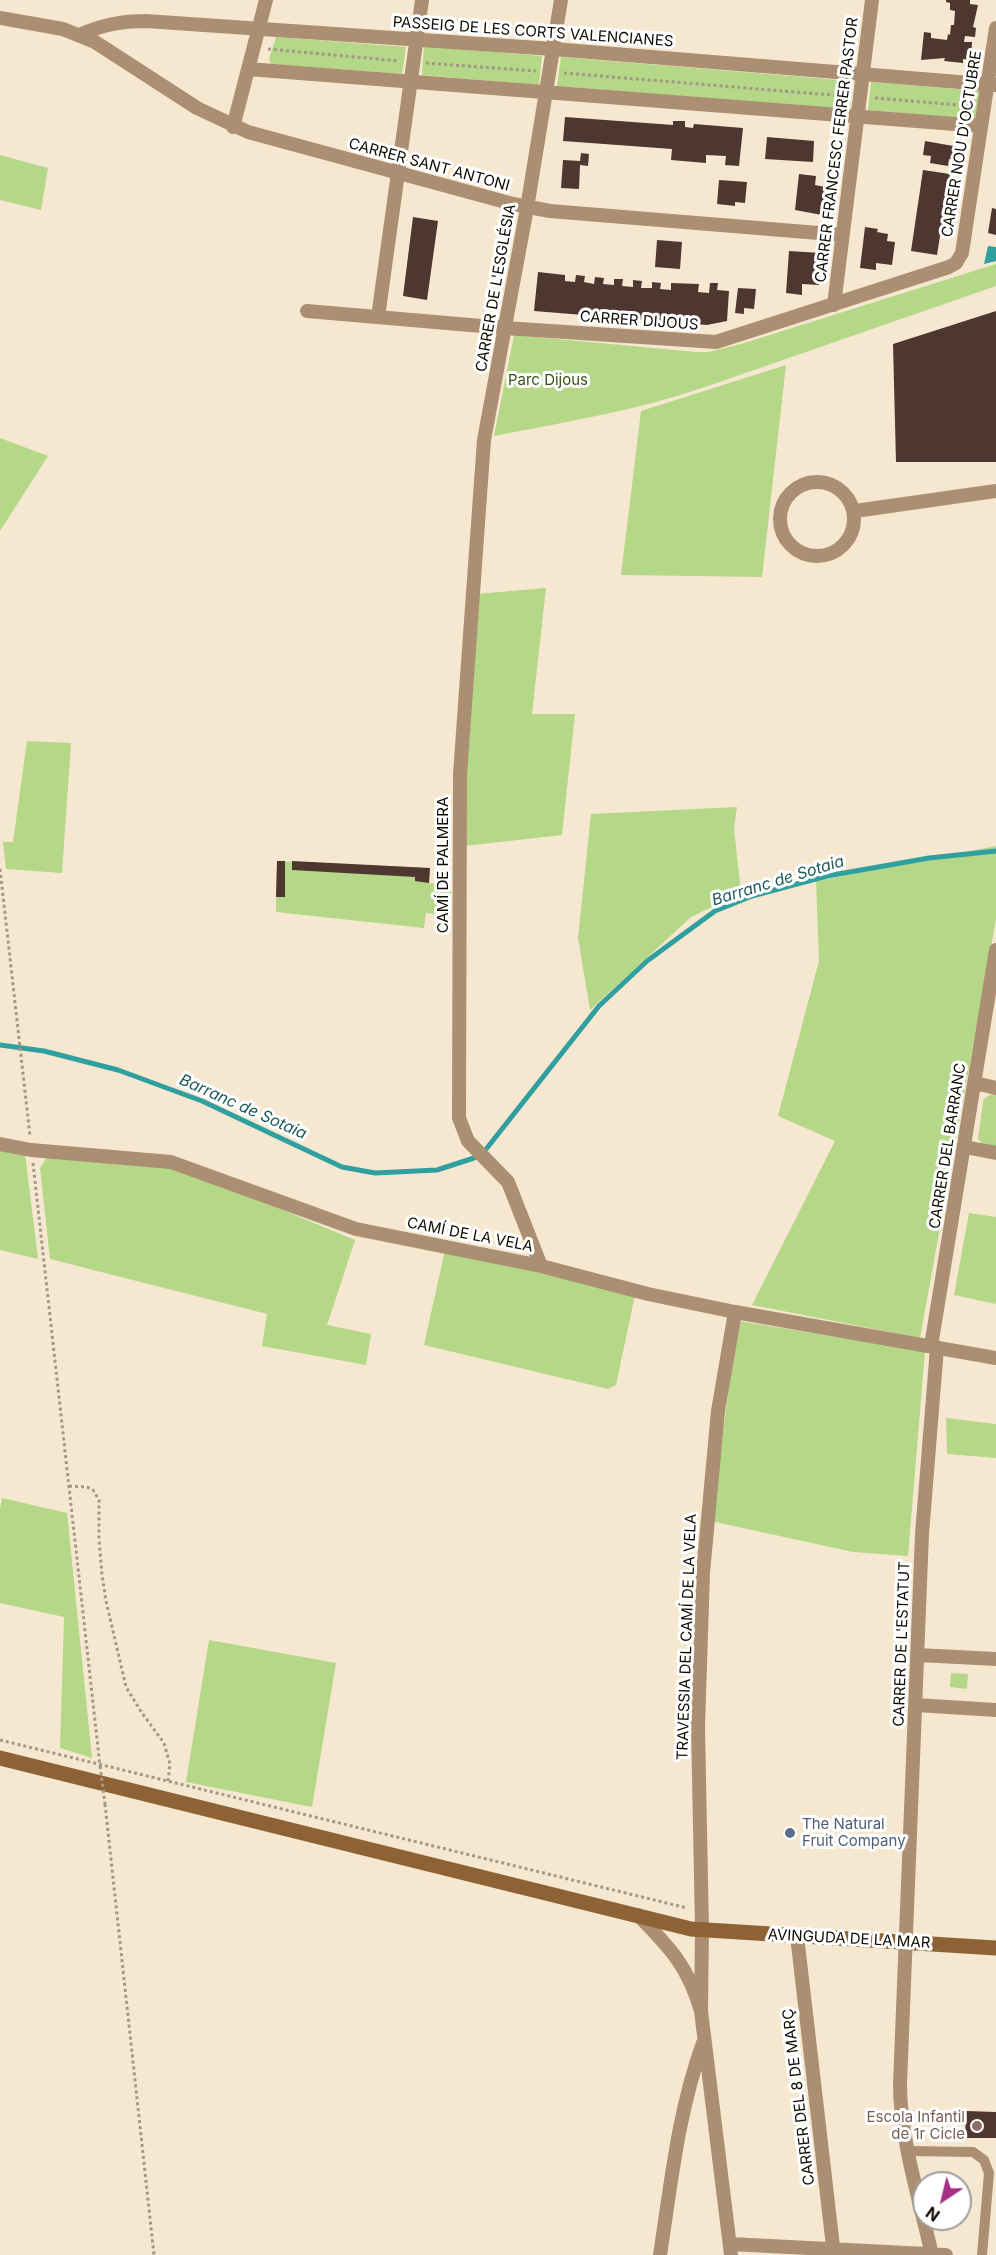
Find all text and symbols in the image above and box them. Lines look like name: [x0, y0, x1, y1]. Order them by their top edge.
street label: PASSEIG DE LES CORTS VALENCIANES: [392, 13, 674, 51]
street label: CARRER FRANCESC FERRER PASTOR: [812, 16, 862, 284]
street label: CARRER NOU D'OCTUBRE: [938, 50, 986, 238]
street label: CARRER SANT ANTONI: [346, 135, 512, 195]
street label: CARRER DE L'ESGLÉSIA: [472, 203, 520, 373]
street label: CARRER DIJOUS: [579, 308, 699, 334]
park label: Parc Dijous: [508, 371, 588, 389]
street label: CAMÍ DE PALMERA: [434, 797, 452, 933]
water label: Barranc de Sotaia: [710, 852, 846, 910]
street label: CARRER DEL BARRANC: [926, 1062, 970, 1230]
water label: Barranc de Sotaia: [176, 1070, 310, 1144]
street label: CAMÍ DE LA VELA: [405, 1214, 535, 1256]
street label: TRAVESSIA DEL CAMÍ DE LA VELA: [674, 1513, 700, 1761]
street label: CARRER DE L'ESTATUT: [890, 1561, 914, 1727]
place label: The Natural Fruit Company: [802, 1815, 906, 1850]
marker: The Natural Fruit Company: [783, 1826, 797, 1840]
street label: AVINGUDA DE LA MAR: [767, 1926, 931, 1952]
street label: CARRER DEL 8 DE MARÇ: [779, 2008, 819, 2186]
place label: Escola Infantil de 1r Cicle: [867, 2108, 965, 2143]
marker: Escola Infantil de 1r Cicle: [970, 2119, 984, 2133]
north arrow: [912, 2171, 972, 2231]
text: N: [922, 2202, 944, 2226]

